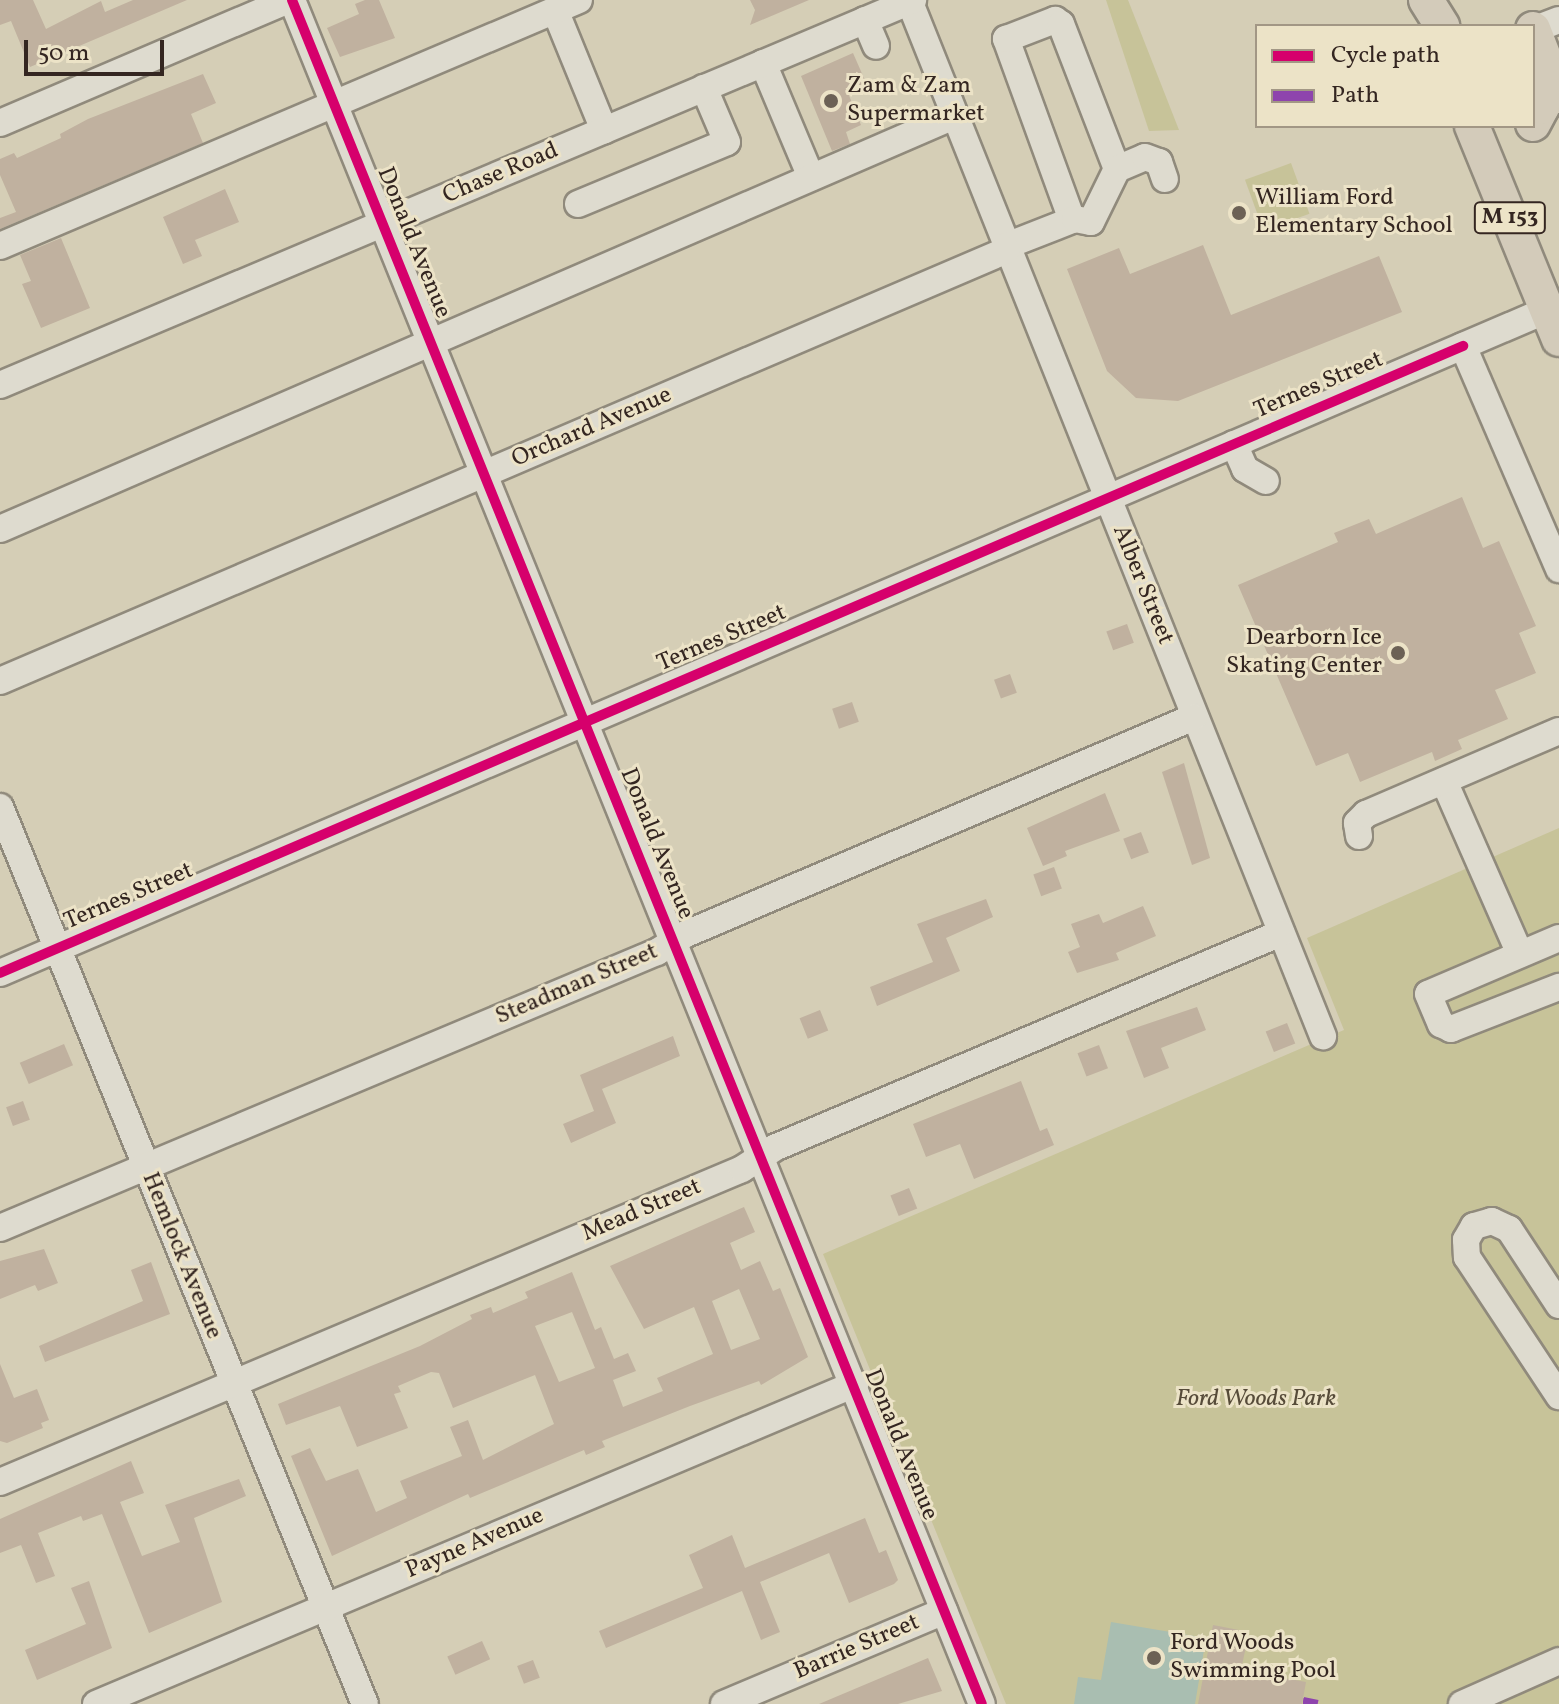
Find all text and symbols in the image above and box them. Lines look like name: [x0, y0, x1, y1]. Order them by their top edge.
scale bar: [28, 24, 168, 74]
legend: [1255, 24, 1535, 128]
text: 50 m: [38, 37, 90, 71]
text: Cycle path: [1331, 39, 1440, 73]
place label: Zam & Zam Supermarket: [847, 73, 985, 129]
text: Path: [1331, 79, 1379, 113]
marker: Zam & Zam Supermarket: [822, 92, 840, 110]
street label: Chase Road: [439, 137, 563, 211]
street label: Donald Avenue: [370, 163, 456, 323]
place label: William Ford Elementary School: [1255, 185, 1453, 241]
road number: M 153: [1472, 200, 1548, 236]
marker: William Ford Elementary School: [1230, 204, 1248, 222]
street label: Ternes Street: [1250, 346, 1388, 426]
street label: Orchard Avenue: [508, 381, 676, 475]
street label: Alber Street: [1105, 521, 1179, 649]
street label: Ternes Street: [653, 599, 791, 679]
place label: Dearborn Ice Skating Center: [1226, 625, 1382, 681]
marker: Dearborn Ice Skating Center: [1389, 644, 1407, 662]
street label: Donald Avenue: [613, 764, 699, 924]
street label: Ternes Street: [60, 857, 198, 937]
street label: Steadman Street: [492, 938, 662, 1032]
street label: Hemlock Avenue: [134, 1168, 228, 1344]
street label: Mead Street: [578, 1173, 706, 1249]
street label: Donald Avenue: [857, 1365, 943, 1525]
park label: Ford Woods Park: [1176, 1386, 1336, 1414]
street label: Payne Avenue: [402, 1502, 548, 1586]
street label: Barrie Street: [790, 1609, 924, 1687]
place label: Ford Woods Swimming Pool: [1170, 1630, 1336, 1686]
marker: Ford Woods Swimming Pool: [1145, 1649, 1163, 1667]

